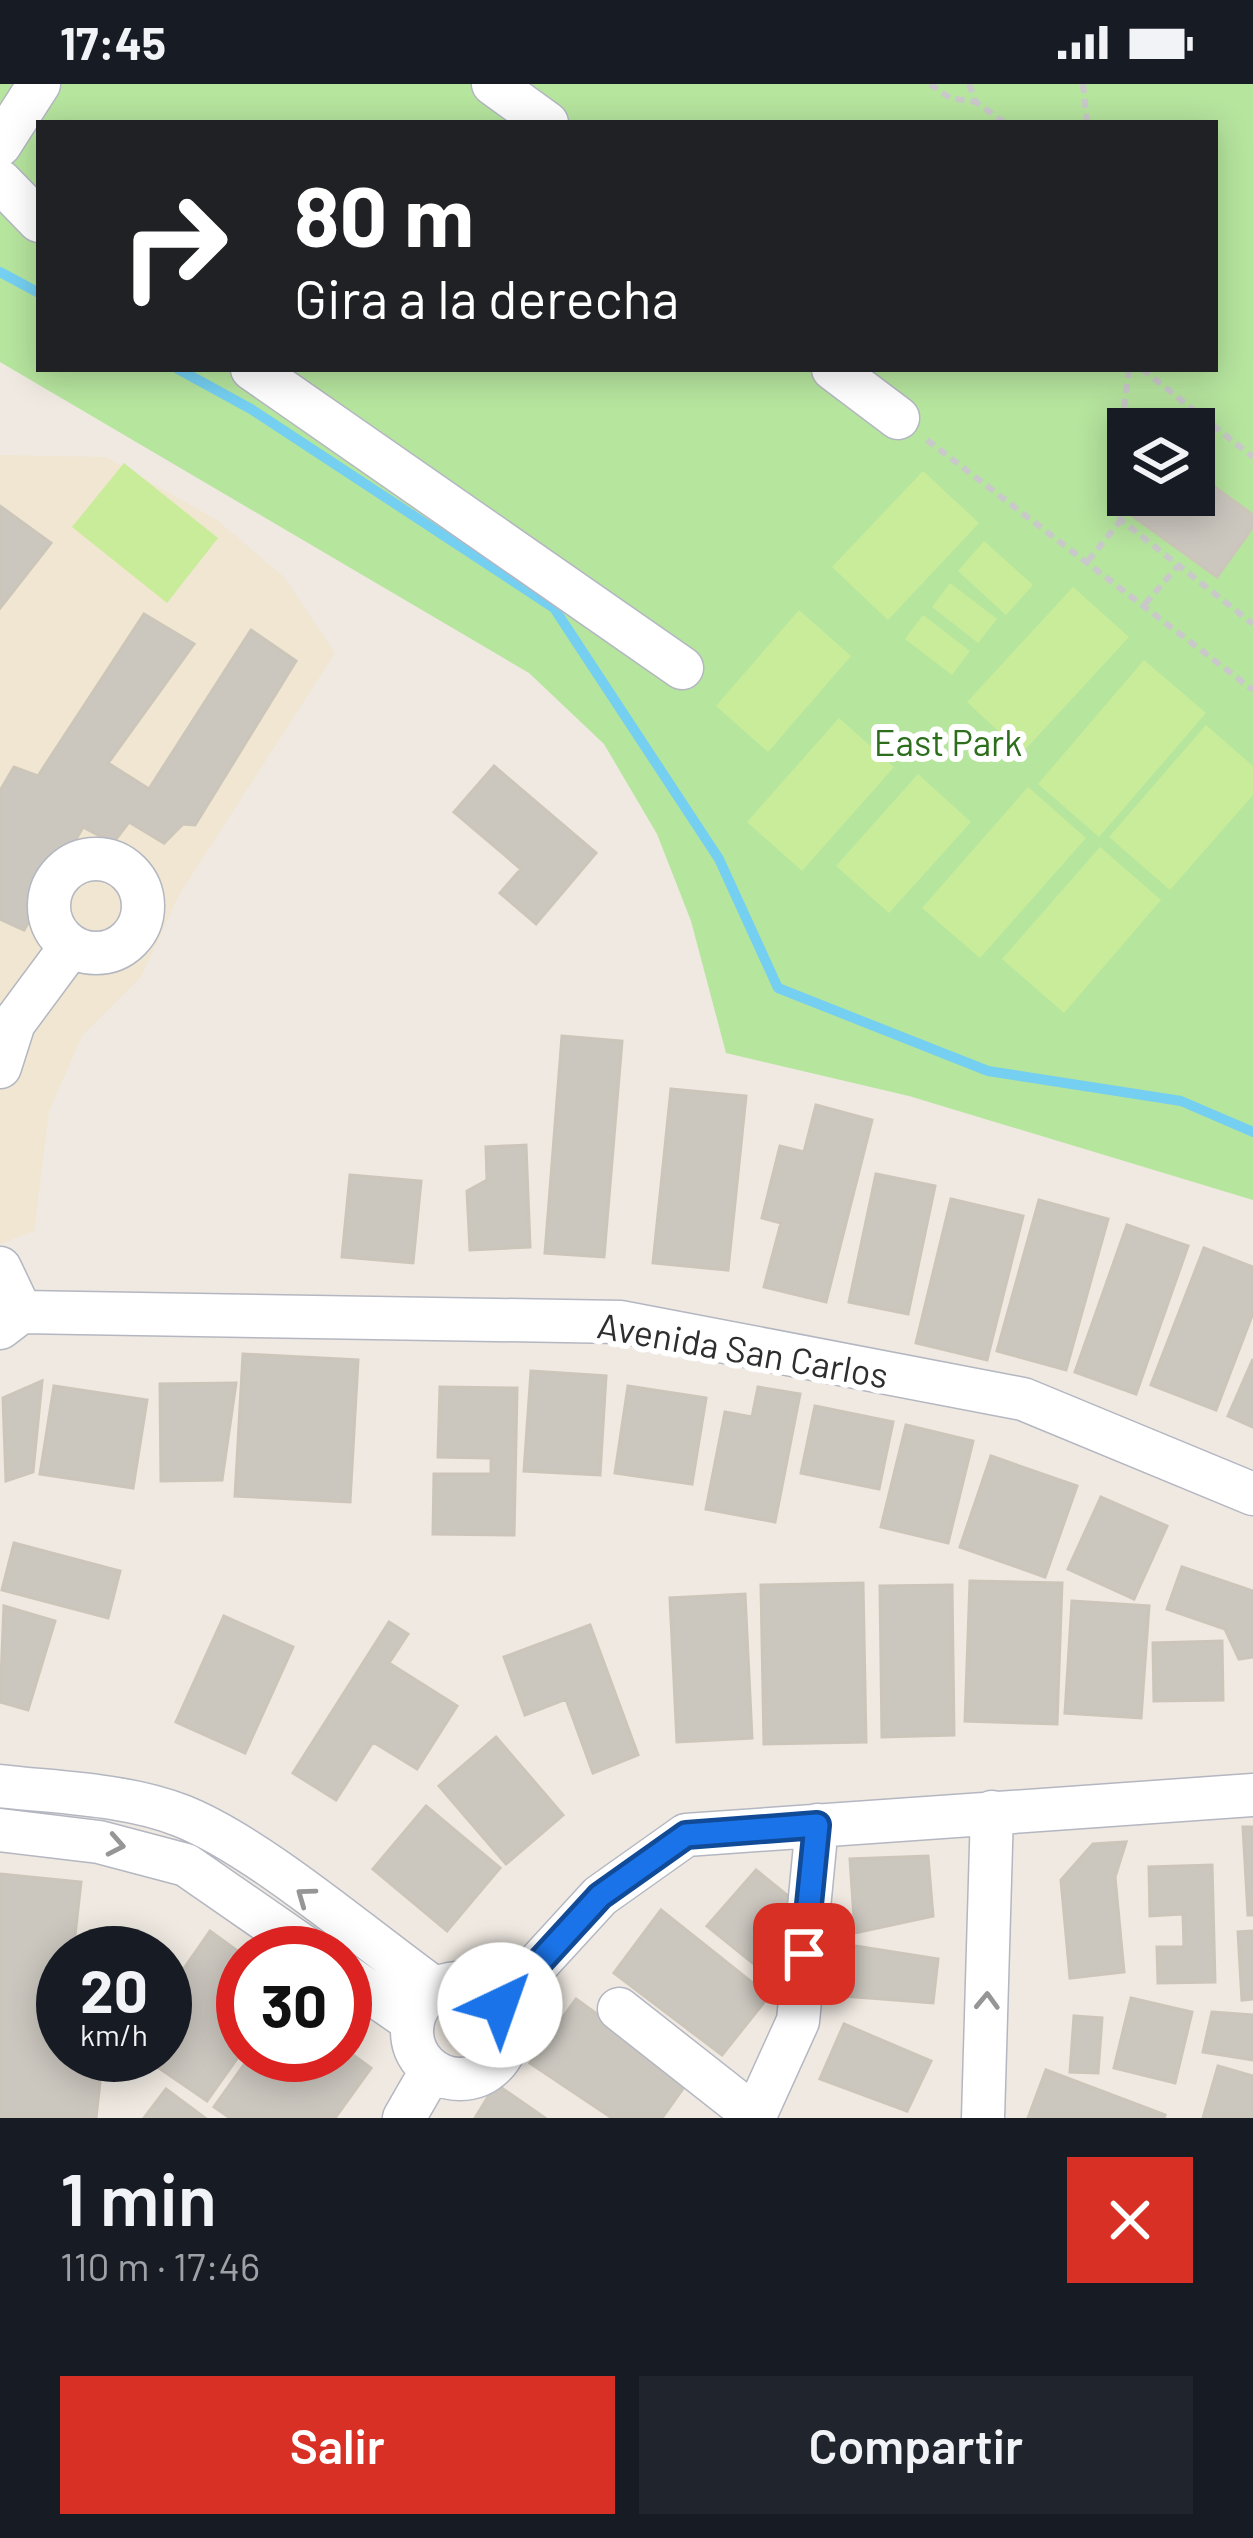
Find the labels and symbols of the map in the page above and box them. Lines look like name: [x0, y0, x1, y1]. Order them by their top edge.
park label: East Park: [874, 720, 1022, 763]
street label: Avenida San Carlos: [594, 1302, 892, 1396]
one-way arrow: [106, 1831, 126, 1857]
one-way arrow: [297, 1888, 318, 1910]
pin: [753, 1903, 855, 2005]
speed limit sign: 30: [216, 1926, 372, 2082]
position arrow: [437, 1942, 563, 2068]
one-way arrow: [973, 1991, 999, 2010]

